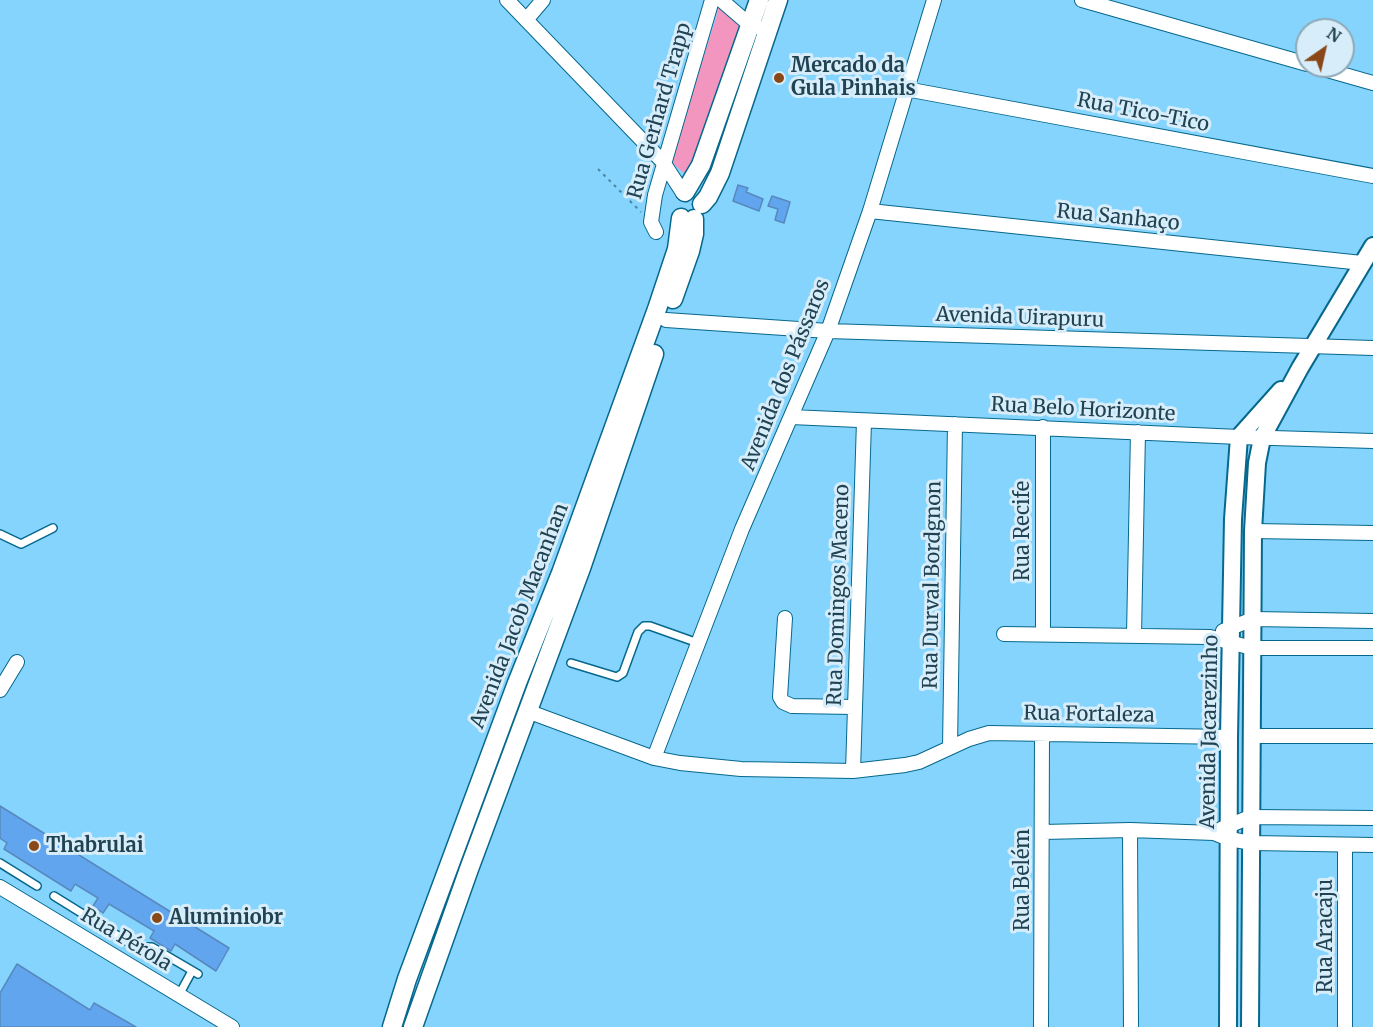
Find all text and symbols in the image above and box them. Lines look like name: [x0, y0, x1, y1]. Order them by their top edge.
north arrow: [1295, 18, 1355, 78]
street label: Rua Gerhard Trapp: [623, 20, 697, 202]
text: N: [1323, 23, 1345, 47]
place label: Mercado da Gula Pinhais: [791, 54, 916, 101]
marker: Mercado da Gula Pinhais: [772, 71, 786, 85]
street label: Rua Tico-Tico: [1075, 88, 1211, 138]
street label: Rua Sanhaço: [1055, 200, 1181, 236]
street label: Avenida dos Pássaros: [737, 276, 835, 474]
street label: Avenida Uirapuru: [935, 303, 1105, 333]
street label: Rua Belo Horizonte: [990, 393, 1176, 427]
street label: Rua Durval Bordgnon: [919, 481, 947, 689]
street label: Rua Recife: [1011, 481, 1035, 581]
street label: Rua Domingos Maceno: [823, 484, 855, 706]
street label: Avenida Jacob Macanhan: [466, 500, 574, 732]
street label: Avenida Jacarezinho: [1196, 635, 1224, 829]
street label: Rua Fortaleza: [1023, 702, 1155, 728]
street label: Rua Belém: [1011, 829, 1035, 931]
place label: Thabrulai: [46, 834, 144, 858]
marker: Thabrulai: [27, 839, 41, 853]
street label: Rua Aracaju: [1314, 879, 1338, 993]
street label: Rua Pérola: [76, 904, 176, 976]
place label: Aluminiobr: [169, 906, 283, 930]
marker: Aluminiobr: [150, 911, 164, 925]

